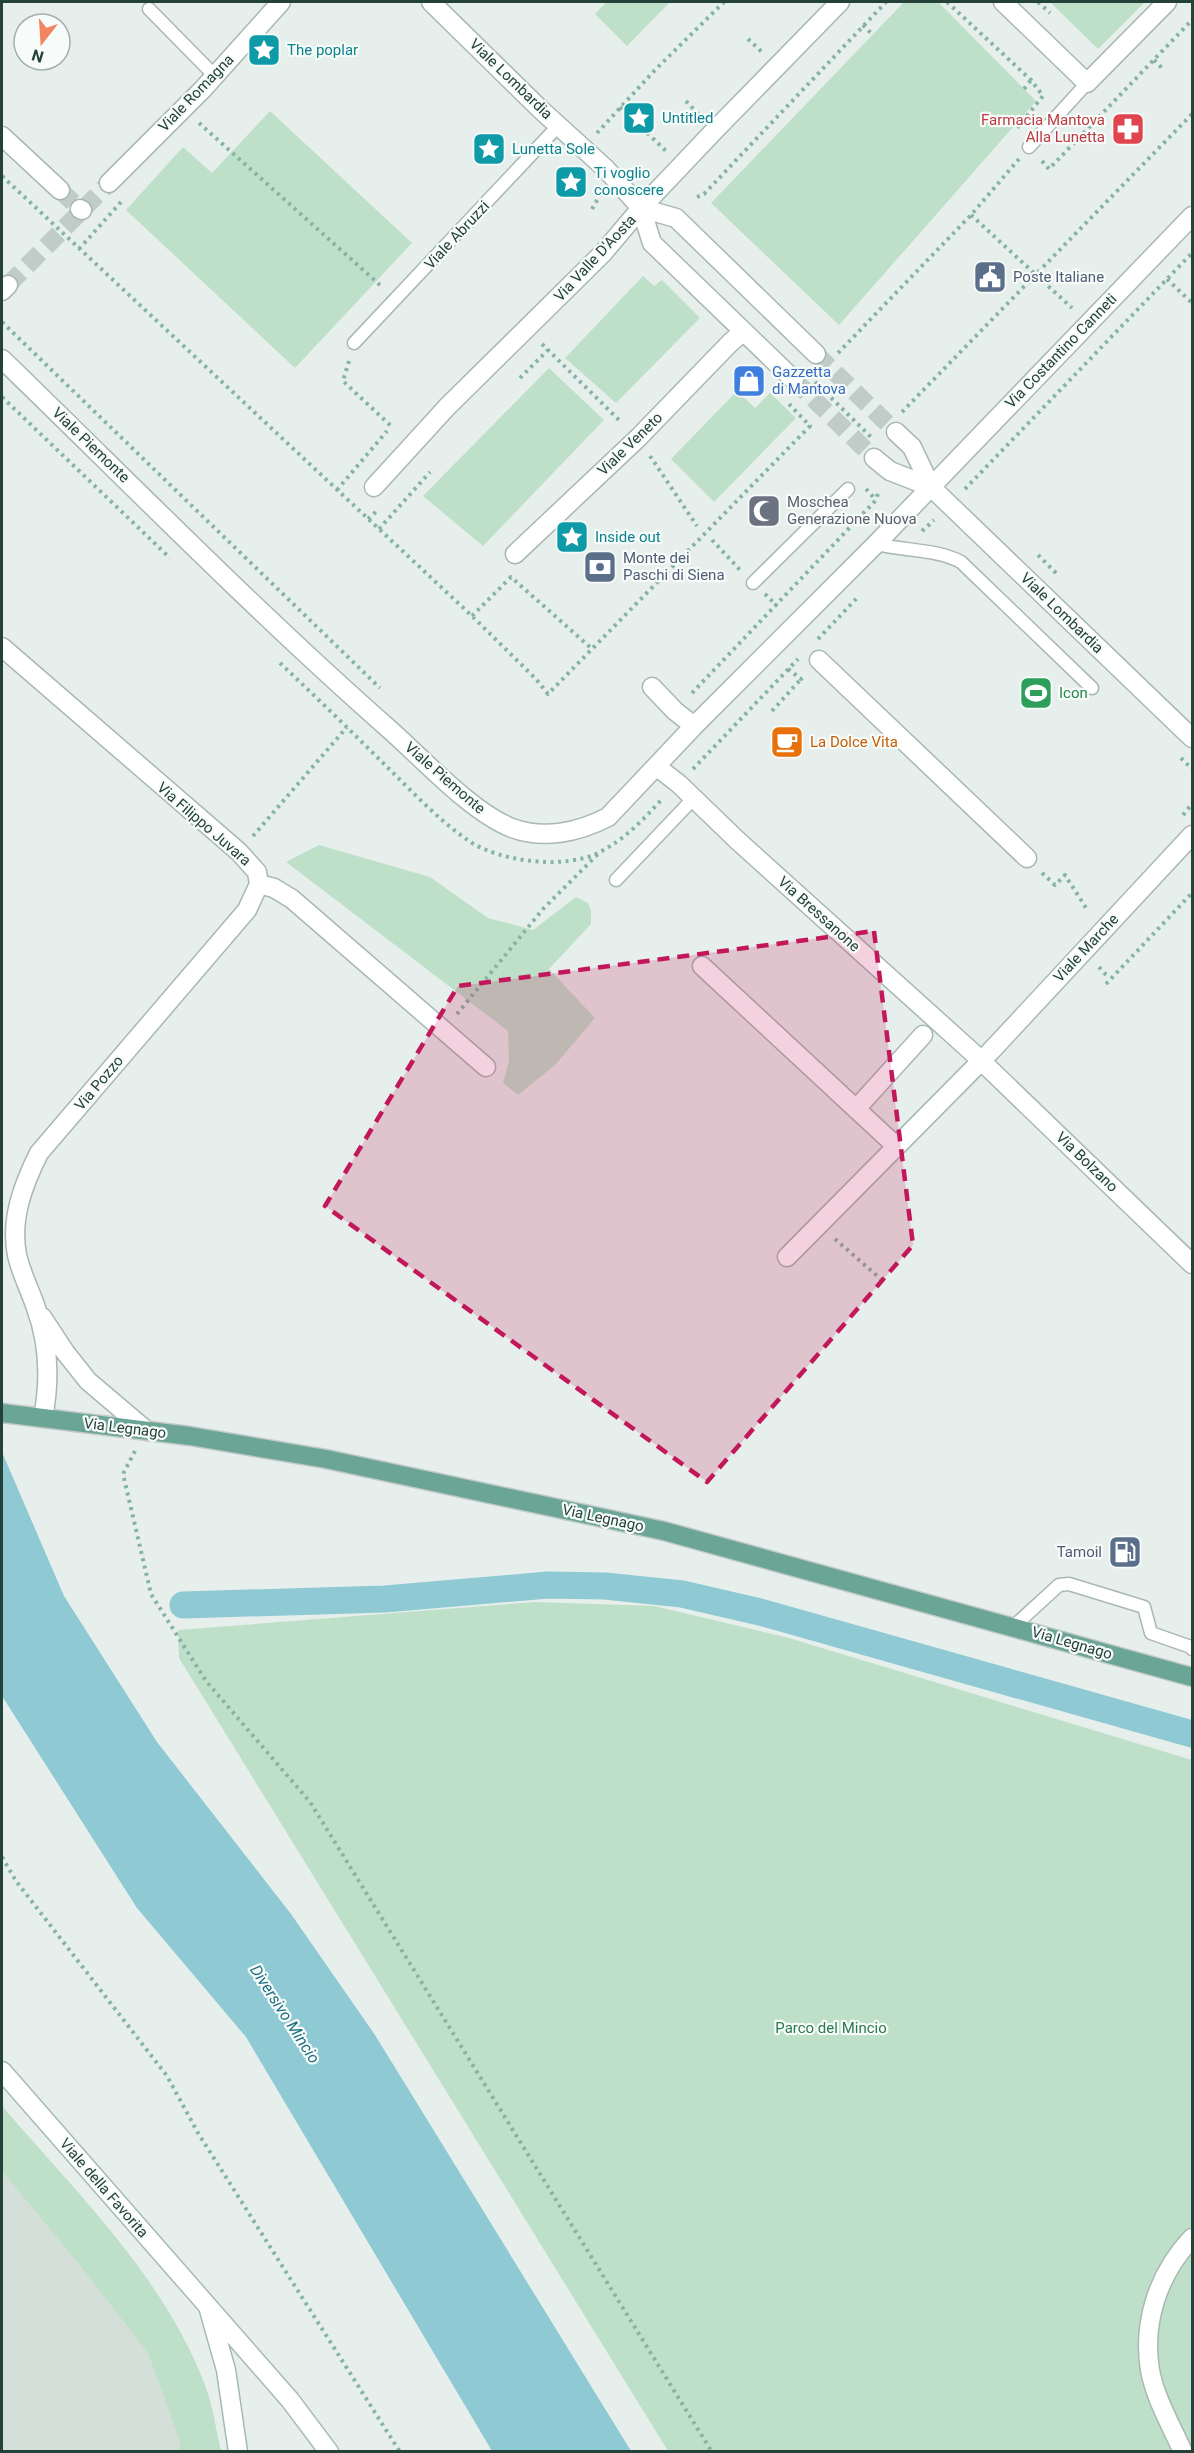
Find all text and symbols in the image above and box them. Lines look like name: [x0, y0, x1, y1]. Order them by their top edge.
north arrow: [12, 12, 72, 72]
place icon: The poplar: [246, 32, 282, 68]
street label: Viale Lombardia: [466, 35, 556, 123]
place label: The poplar: [287, 41, 358, 59]
text: N: [30, 45, 46, 67]
street label: Viale Romagna: [155, 51, 237, 135]
place icon: Untitled: [621, 100, 657, 136]
place label: Untitled: [662, 109, 714, 127]
place label: Farmacia Mantova Alla Lunetta: [981, 111, 1105, 146]
pharmacy icon: Farmacia Mantova Alla Lunetta: [1110, 111, 1146, 147]
place icon: Lunetta Sole: [471, 131, 507, 167]
place label: Lunetta Sole: [512, 140, 595, 158]
place icon: Ti voglio conoscere: [553, 164, 589, 200]
place label: Ti voglio conoscere: [594, 164, 664, 199]
street label: Viale Abruzzi: [421, 197, 493, 273]
street label: Via Valle D'Aosta: [550, 211, 640, 305]
public building icon: Poste Italiane: [972, 259, 1008, 295]
place label: Poste Italiane: [1013, 268, 1104, 286]
street label: Via Costantino Canneti: [1002, 290, 1120, 412]
shop icon: Gazzetta di Mantova: [731, 363, 767, 399]
place label: Gazzetta di Mantova: [772, 363, 846, 398]
street label: Viale Piemonte: [49, 404, 133, 486]
street label: Viale Veneto: [594, 409, 666, 479]
mosque icon: Moschea Generazione Nuova: [746, 493, 782, 529]
place label: Moschea Generazione Nuova: [787, 493, 917, 528]
place icon: Inside out: [554, 519, 590, 555]
place label: Inside out: [595, 528, 661, 546]
bank icon: Monte dei Paschi di Siena: [582, 549, 618, 585]
place label: Monte dei Paschi di Siena: [623, 549, 725, 584]
street label: Viale Lombardia: [1017, 569, 1107, 657]
sports icon: Icon: [1018, 675, 1054, 711]
place label: Icon: [1059, 684, 1088, 702]
cafe icon: La Dolce Vita: [769, 724, 805, 760]
place label: La Dolce Vita: [810, 733, 898, 751]
street label: Viale Piemonte: [401, 738, 489, 818]
street label: Via Filippo Juvara: [153, 778, 255, 870]
street label: Via Bressanone: [774, 873, 864, 956]
street label: Viale Marche: [1050, 910, 1122, 986]
street label: Via Pozzo: [71, 1052, 127, 1114]
street label: Via Bolzano: [1052, 1128, 1122, 1196]
street label: Via Legnago: [83, 1414, 167, 1442]
street label: Via Legnago: [561, 1501, 645, 1535]
fuel station icon: Tamoil: [1107, 1534, 1143, 1570]
place label: Tamoil: [1057, 1543, 1102, 1561]
street label: Via Legnago: [1030, 1623, 1114, 1663]
water label: Diversivo Mincio: [246, 1961, 324, 2067]
park label: Parco del Mincio: [775, 2019, 887, 2037]
street label: Viale della Favorita: [56, 2135, 152, 2241]

